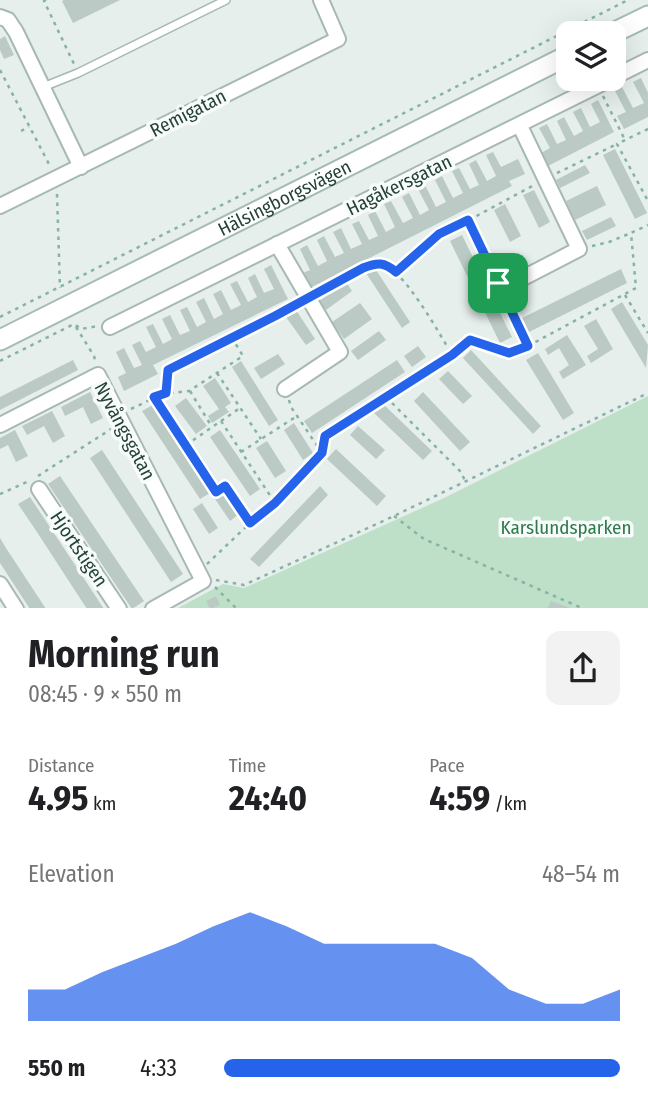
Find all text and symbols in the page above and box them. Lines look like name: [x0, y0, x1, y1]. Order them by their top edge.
map controls: [556, 21, 626, 91]
button: layers: [556, 21, 626, 91]
street label: Remigatan: [146, 84, 230, 142]
street label: Hagåkersgatan: [343, 150, 455, 220]
street label: Hälsingborgsvägen: [214, 155, 355, 241]
pin: [468, 253, 528, 313]
icon: arrive: [479, 264, 517, 302]
street label: Nyvångsgatan: [90, 378, 160, 484]
street label: Hjortstigen: [45, 507, 113, 591]
park label: Karslundsparken: [501, 516, 631, 539]
text: Morning run: [28, 631, 220, 677]
button: share: [546, 631, 620, 705]
text: 08:45 · 9 × 550 m: [28, 680, 182, 708]
text: Distance: [28, 754, 95, 777]
text: Time: [229, 754, 266, 777]
text: Pace: [429, 754, 465, 777]
text: 4.95: [28, 777, 89, 819]
text: 24:40: [229, 777, 307, 819]
text: 4:59: [429, 777, 490, 819]
text: km: [89, 792, 116, 815]
text: /km: [490, 792, 527, 815]
text: Elevation: [28, 860, 115, 888]
text: 48–54 m: [542, 860, 620, 888]
text: 550 m: [28, 1054, 85, 1082]
text: 4:33: [140, 1054, 177, 1082]

